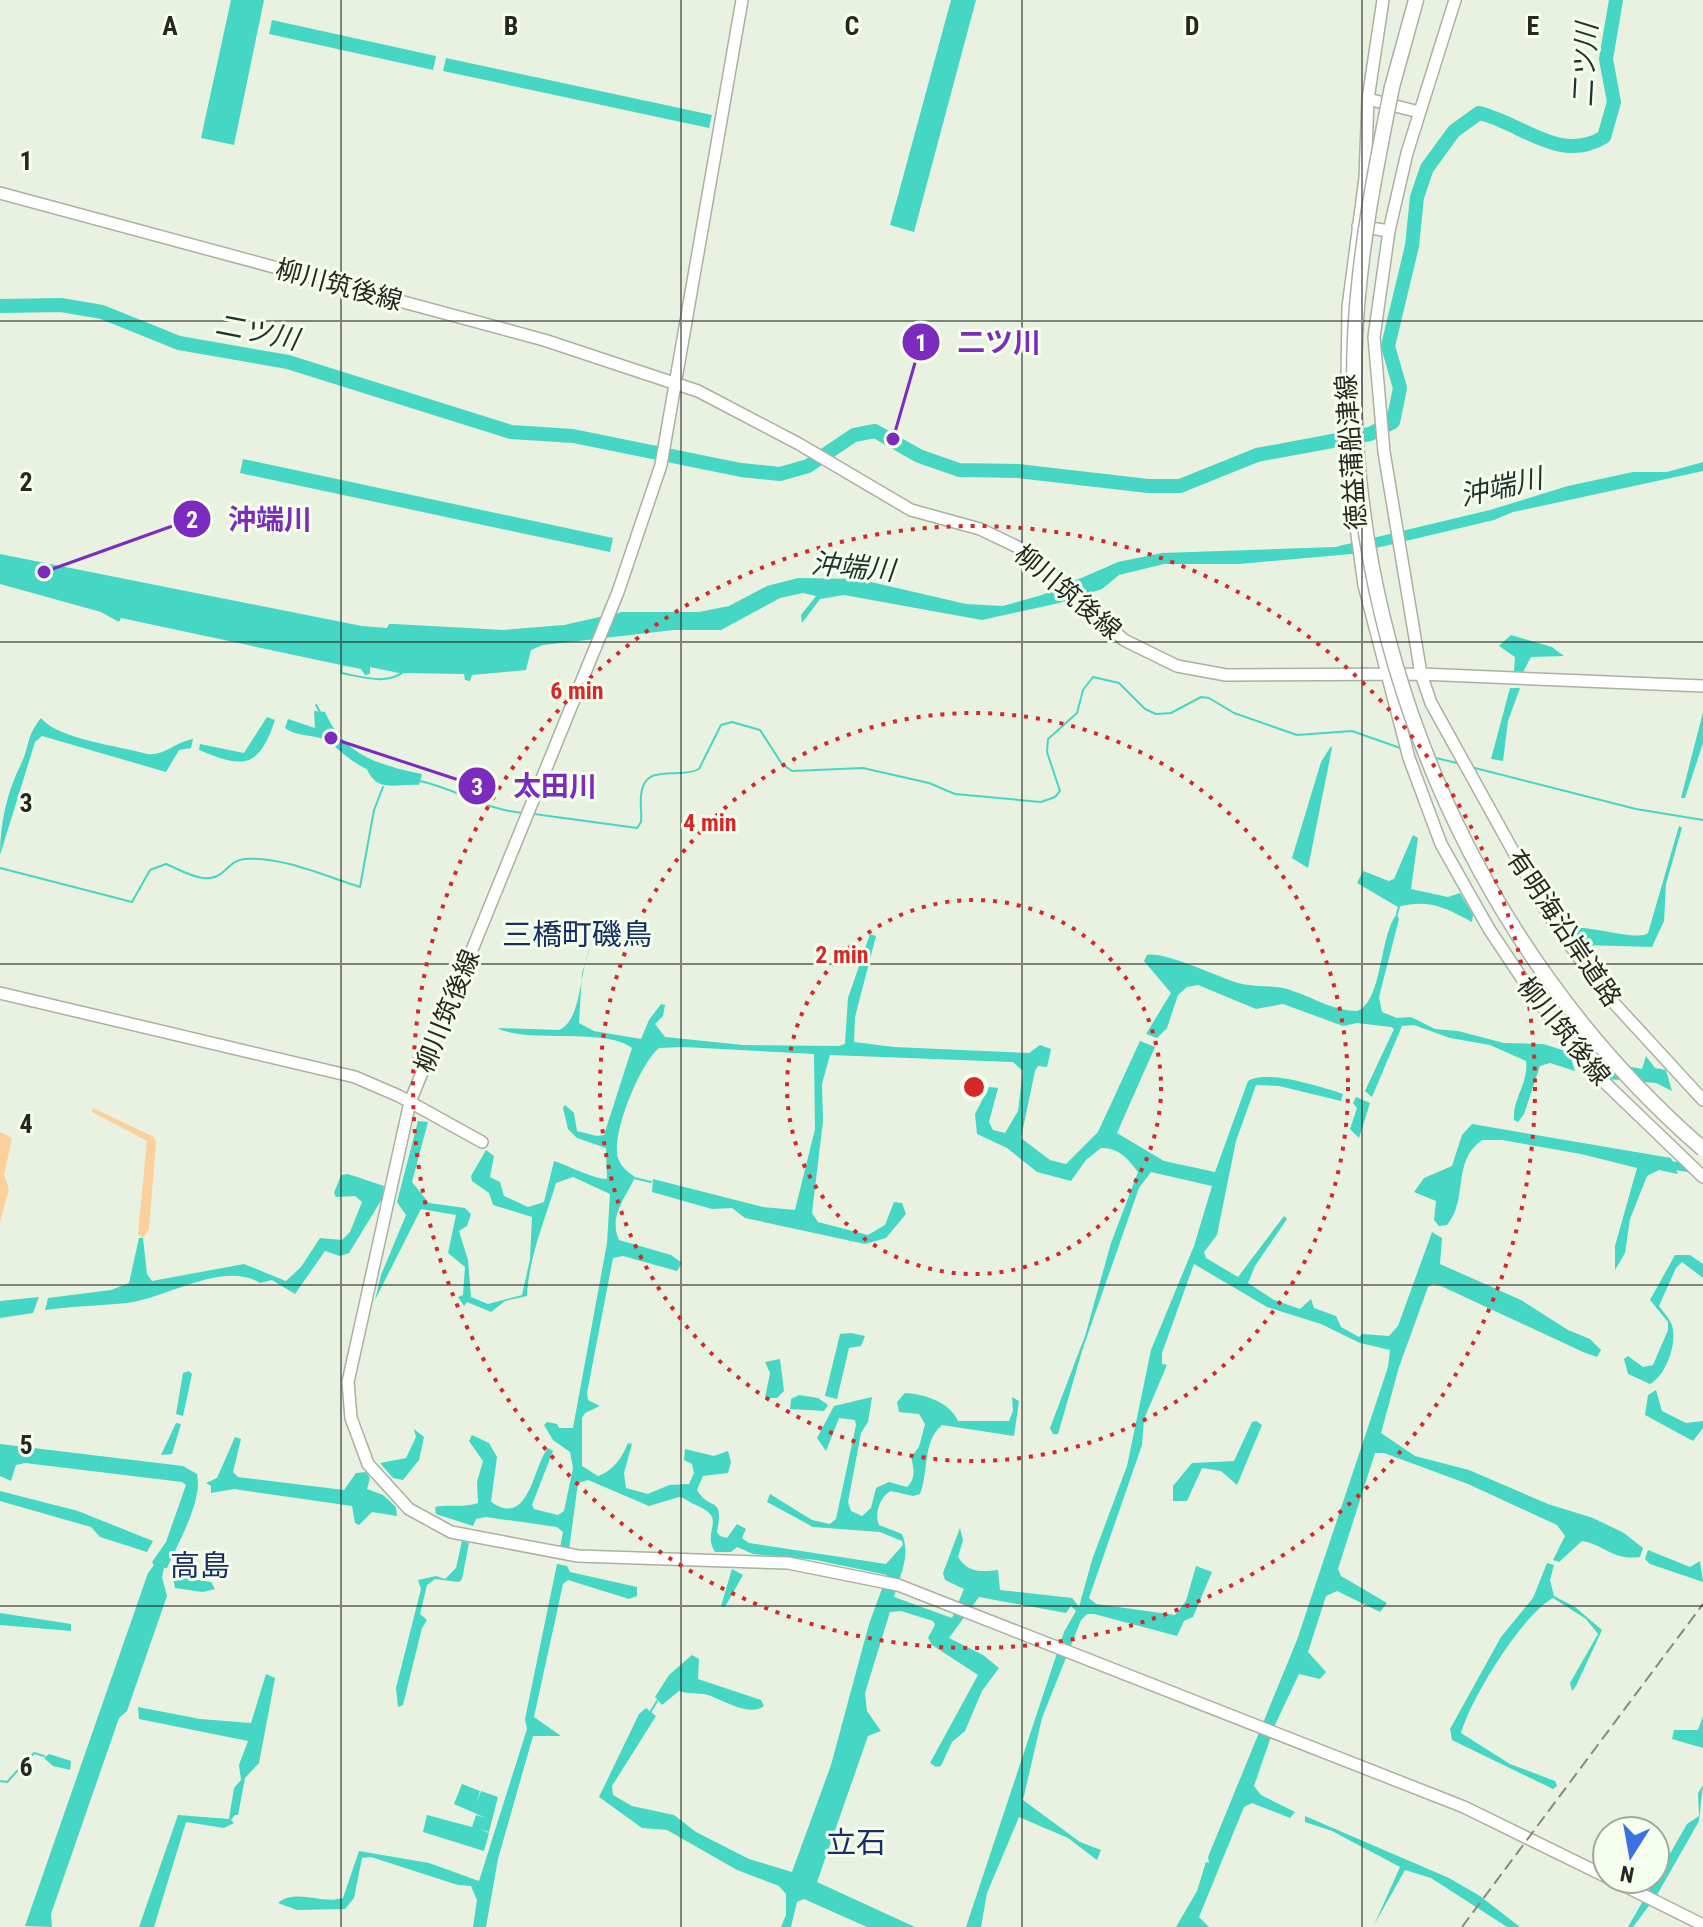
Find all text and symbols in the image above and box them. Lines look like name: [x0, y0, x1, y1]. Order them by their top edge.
text: A: [162, 11, 178, 41]
text: B: [504, 11, 518, 41]
text: C: [845, 11, 860, 41]
text: D: [1185, 11, 1199, 41]
text: E: [1527, 11, 1540, 41]
water label: 二ツ川: [1566, 19, 1604, 108]
text: 1: [19, 146, 33, 176]
street label: 柳川筑後線: [272, 254, 406, 316]
water label: 二ツ川: [213, 308, 304, 357]
callout: 二ツ川: [901, 316, 1057, 368]
text: 二ツ川: [957, 326, 1041, 359]
text: 1: [915, 329, 927, 357]
street label: 徳益蒲船津線: [1331, 373, 1371, 531]
water label: 沖端川: [1456, 461, 1549, 513]
text: 2: [19, 467, 33, 497]
callout: 沖端川: [172, 493, 328, 545]
text: 沖端川: [228, 503, 312, 536]
text: 2: [186, 506, 198, 534]
street label: 柳川筑後線: [1009, 539, 1127, 645]
water label: 沖端川: [810, 547, 899, 587]
text: 6 min: [550, 677, 604, 705]
callout: 太田川: [457, 760, 613, 812]
text: 太田川: [513, 770, 597, 803]
text: 3: [471, 773, 483, 801]
text: 3: [19, 788, 33, 818]
text: 4 min: [683, 809, 737, 837]
street label: 有明海沿岸道路: [1501, 844, 1627, 1012]
district label: 三橋町磯鳥: [502, 917, 652, 952]
text: 2 min: [815, 941, 869, 969]
street label: 柳川筑後線: [409, 945, 485, 1077]
street label: 柳川筑後線: [1511, 971, 1617, 1091]
centre of rings: [960, 1073, 988, 1101]
text: 4: [19, 1109, 33, 1139]
text: 5: [19, 1430, 33, 1460]
district label: 高島: [170, 1548, 230, 1583]
text: 6: [19, 1752, 33, 1782]
north arrow: [1591, 1815, 1671, 1895]
district label: 立石: [826, 1825, 886, 1860]
text: N: [1618, 1861, 1636, 1888]

